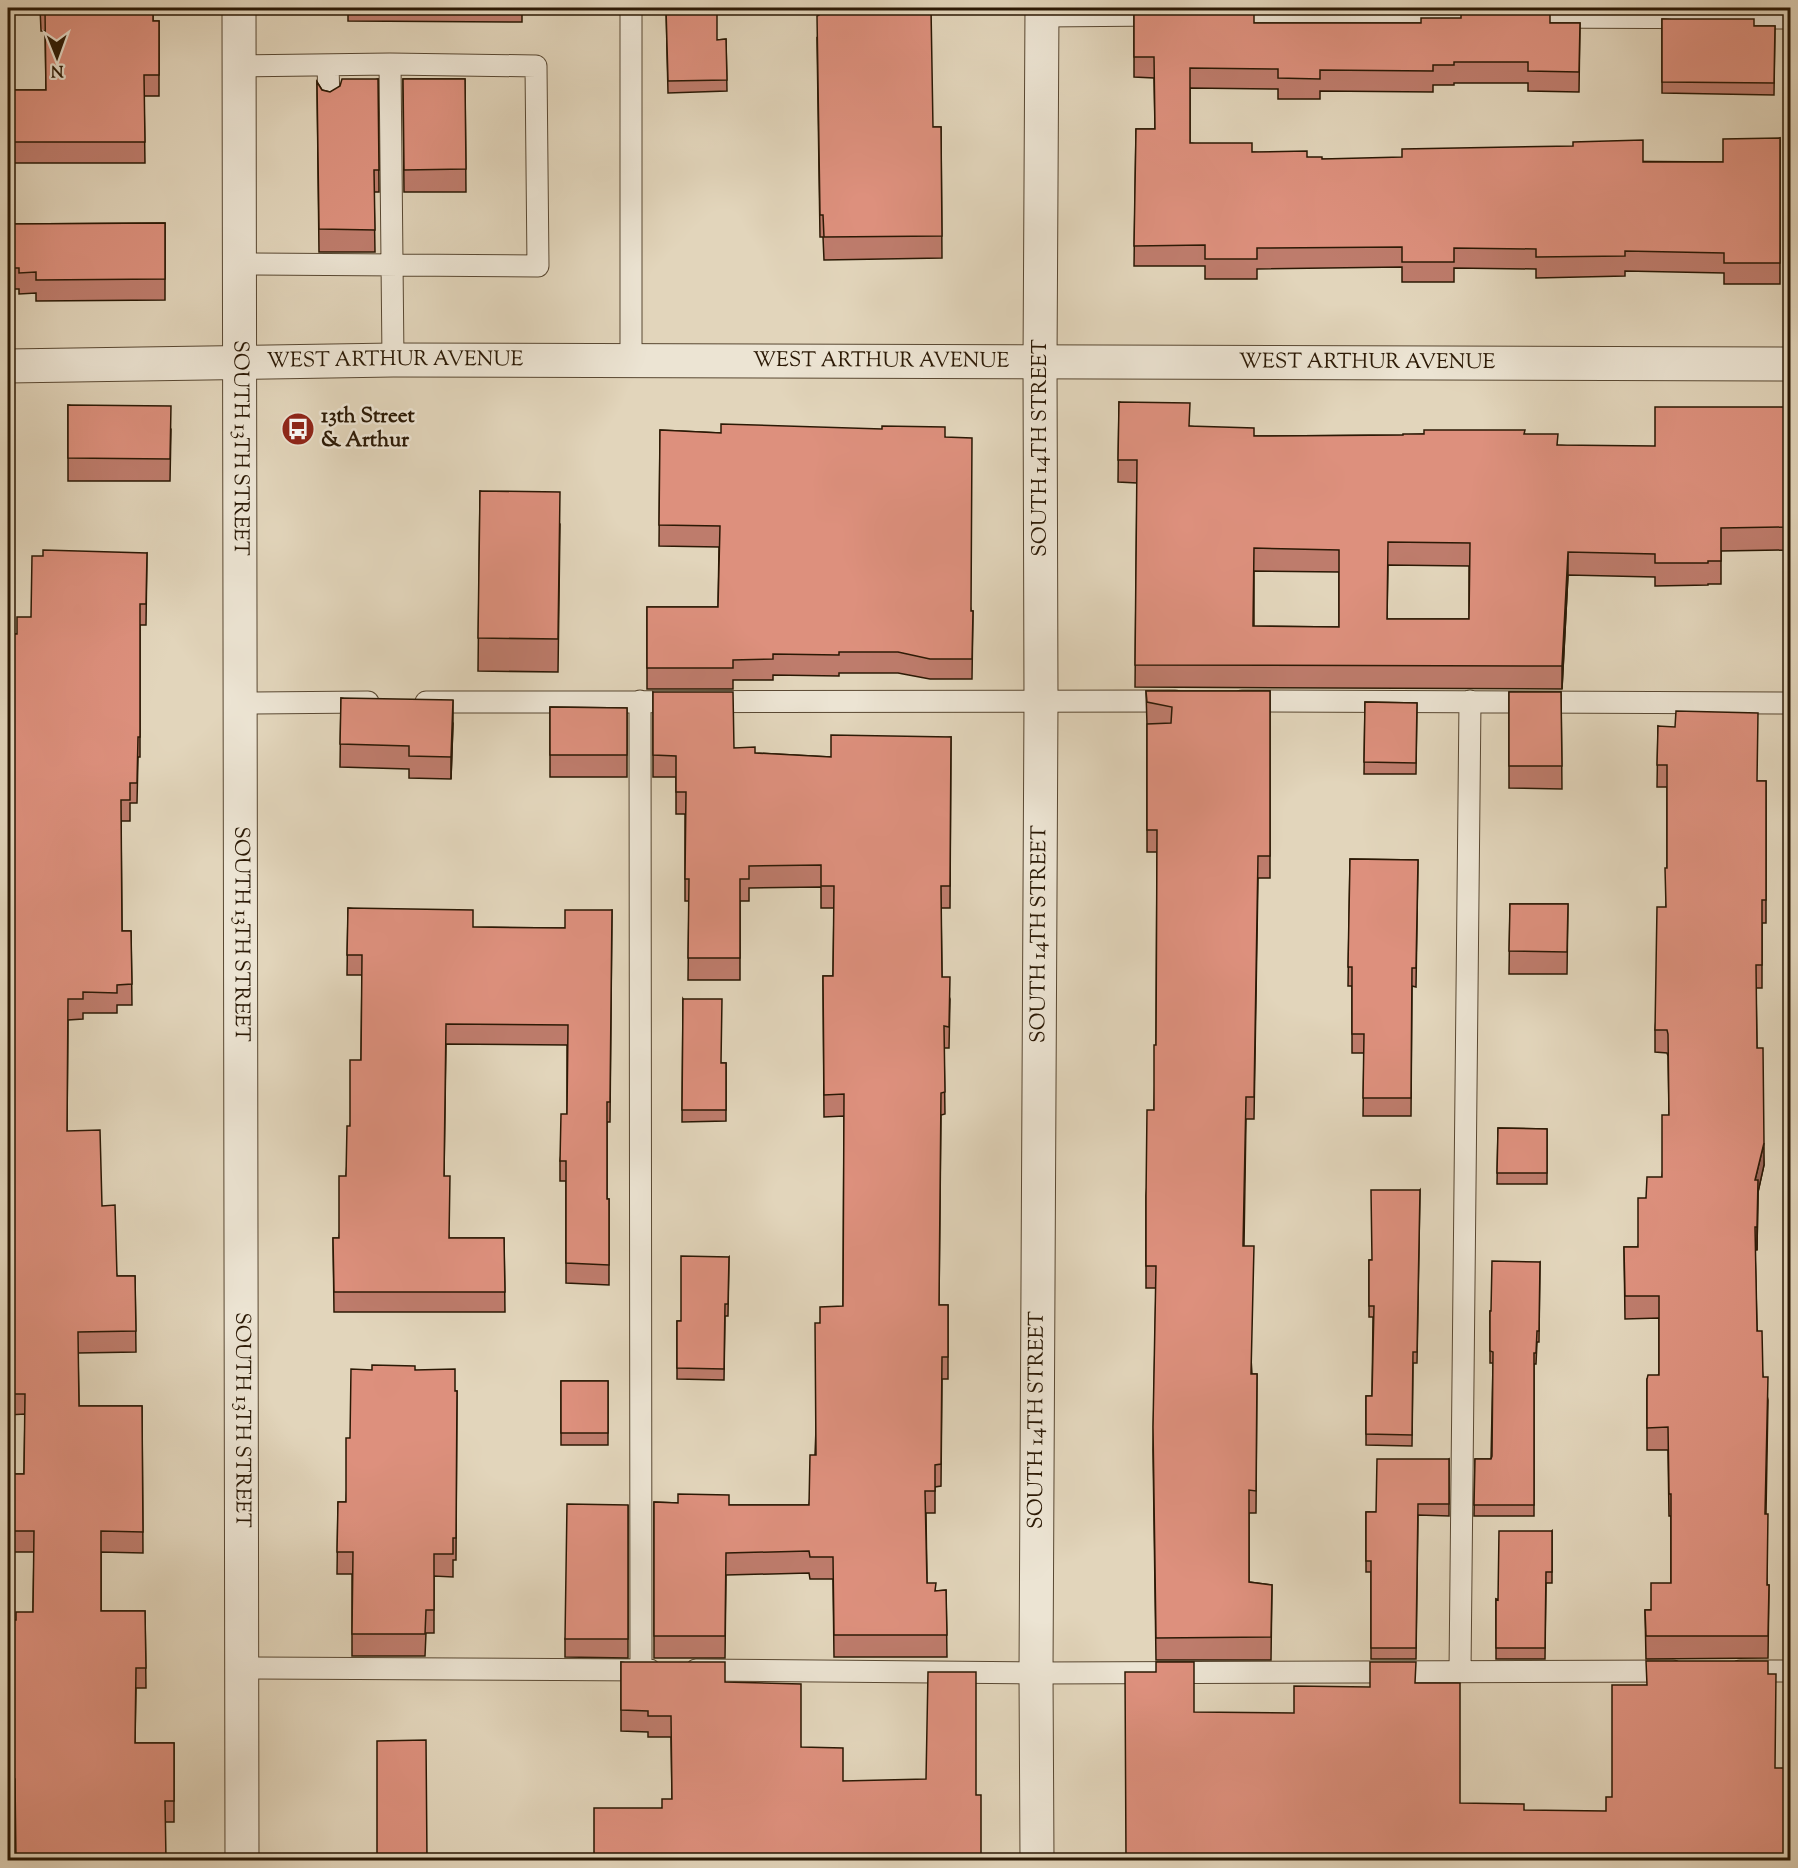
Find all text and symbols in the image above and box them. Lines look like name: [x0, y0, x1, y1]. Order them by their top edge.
north arrow: [27, 27, 87, 87]
text: N: [50, 58, 64, 81]
street label: SOUTH 14TH STREET: [1026, 339, 1056, 557]
street label: SOUTH 13TH STREET: [225, 340, 255, 556]
street label: WEST ARTHUR AVENUE: [267, 345, 524, 377]
street label: WEST ARTHUR AVENUE: [753, 346, 1010, 377]
street label: WEST ARTHUR AVENUE: [1239, 347, 1496, 378]
place label: 13th Street & Arthur: [321, 402, 415, 456]
bus stop icon: 13th Street & Arthur: [280, 411, 316, 447]
street label: SOUTH 14TH STREET: [1024, 825, 1055, 1043]
street label: SOUTH 13TH STREET: [225, 826, 256, 1042]
street label: SOUTH 14TH STREET: [1022, 1311, 1053, 1529]
street label: SOUTH 13TH STREET: [226, 1312, 256, 1528]

